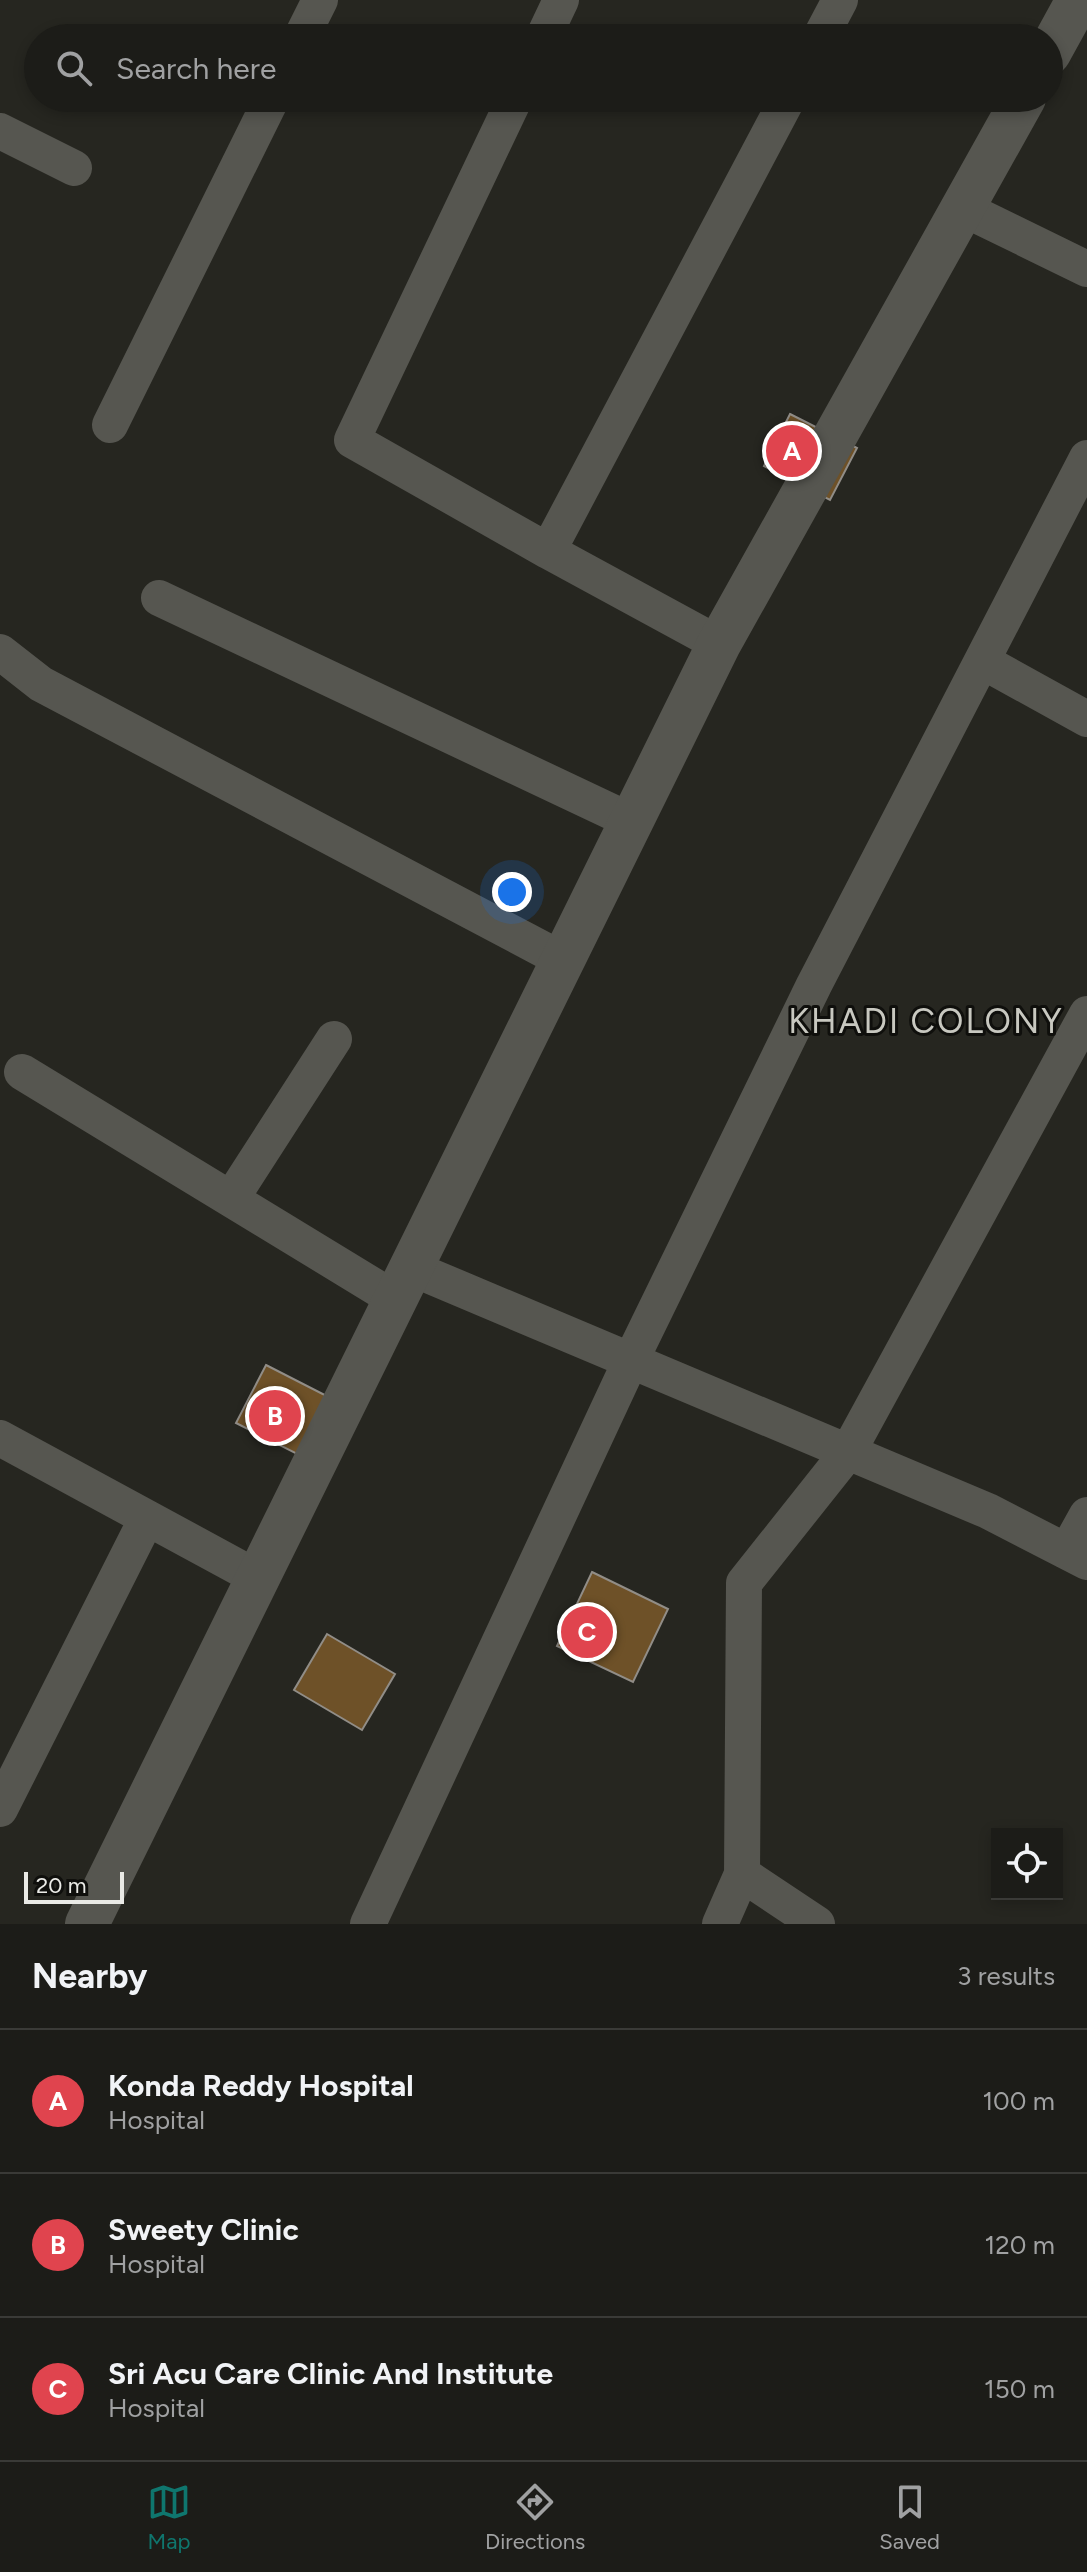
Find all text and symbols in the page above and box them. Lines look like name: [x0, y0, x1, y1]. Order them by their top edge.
search box: [24, 24, 1063, 112]
icon: search: [52, 46, 96, 90]
text: Search here: [116, 50, 276, 87]
pin: A: [766, 421, 818, 481]
your location: [492, 872, 532, 912]
district label: KHADI COLONY: [788, 1001, 1064, 1042]
pin: B: [249, 1386, 301, 1446]
pin: C: [561, 1602, 613, 1662]
map controls: [991, 1828, 1063, 1900]
button: locate: [991, 1828, 1063, 1900]
scale bar: [24, 1868, 124, 1904]
text: 20 m: [36, 1872, 87, 1899]
text: Nearby: [32, 1956, 147, 1997]
text: 3 results: [957, 1960, 1055, 1992]
text: Konda Reddy Hospital: [108, 2067, 414, 2104]
text: A: [49, 2085, 67, 2117]
text: 100 m: [982, 2085, 1055, 2117]
text: Hospital: [108, 2104, 205, 2136]
text: Sweety Clinic: [108, 2211, 299, 2248]
text: B: [50, 2229, 66, 2261]
text: 120 m: [985, 2229, 1055, 2261]
text: Hospital: [108, 2248, 205, 2280]
text: Sri Acu Care Clinic And Institute: [108, 2355, 553, 2392]
text: C: [49, 2373, 67, 2405]
text: 150 m: [984, 2373, 1055, 2405]
text: Hospital: [108, 2392, 205, 2424]
tab: Map: [147, 2480, 191, 2555]
tab: Directions: [485, 2480, 585, 2555]
tab: Saved: [879, 2480, 940, 2555]

